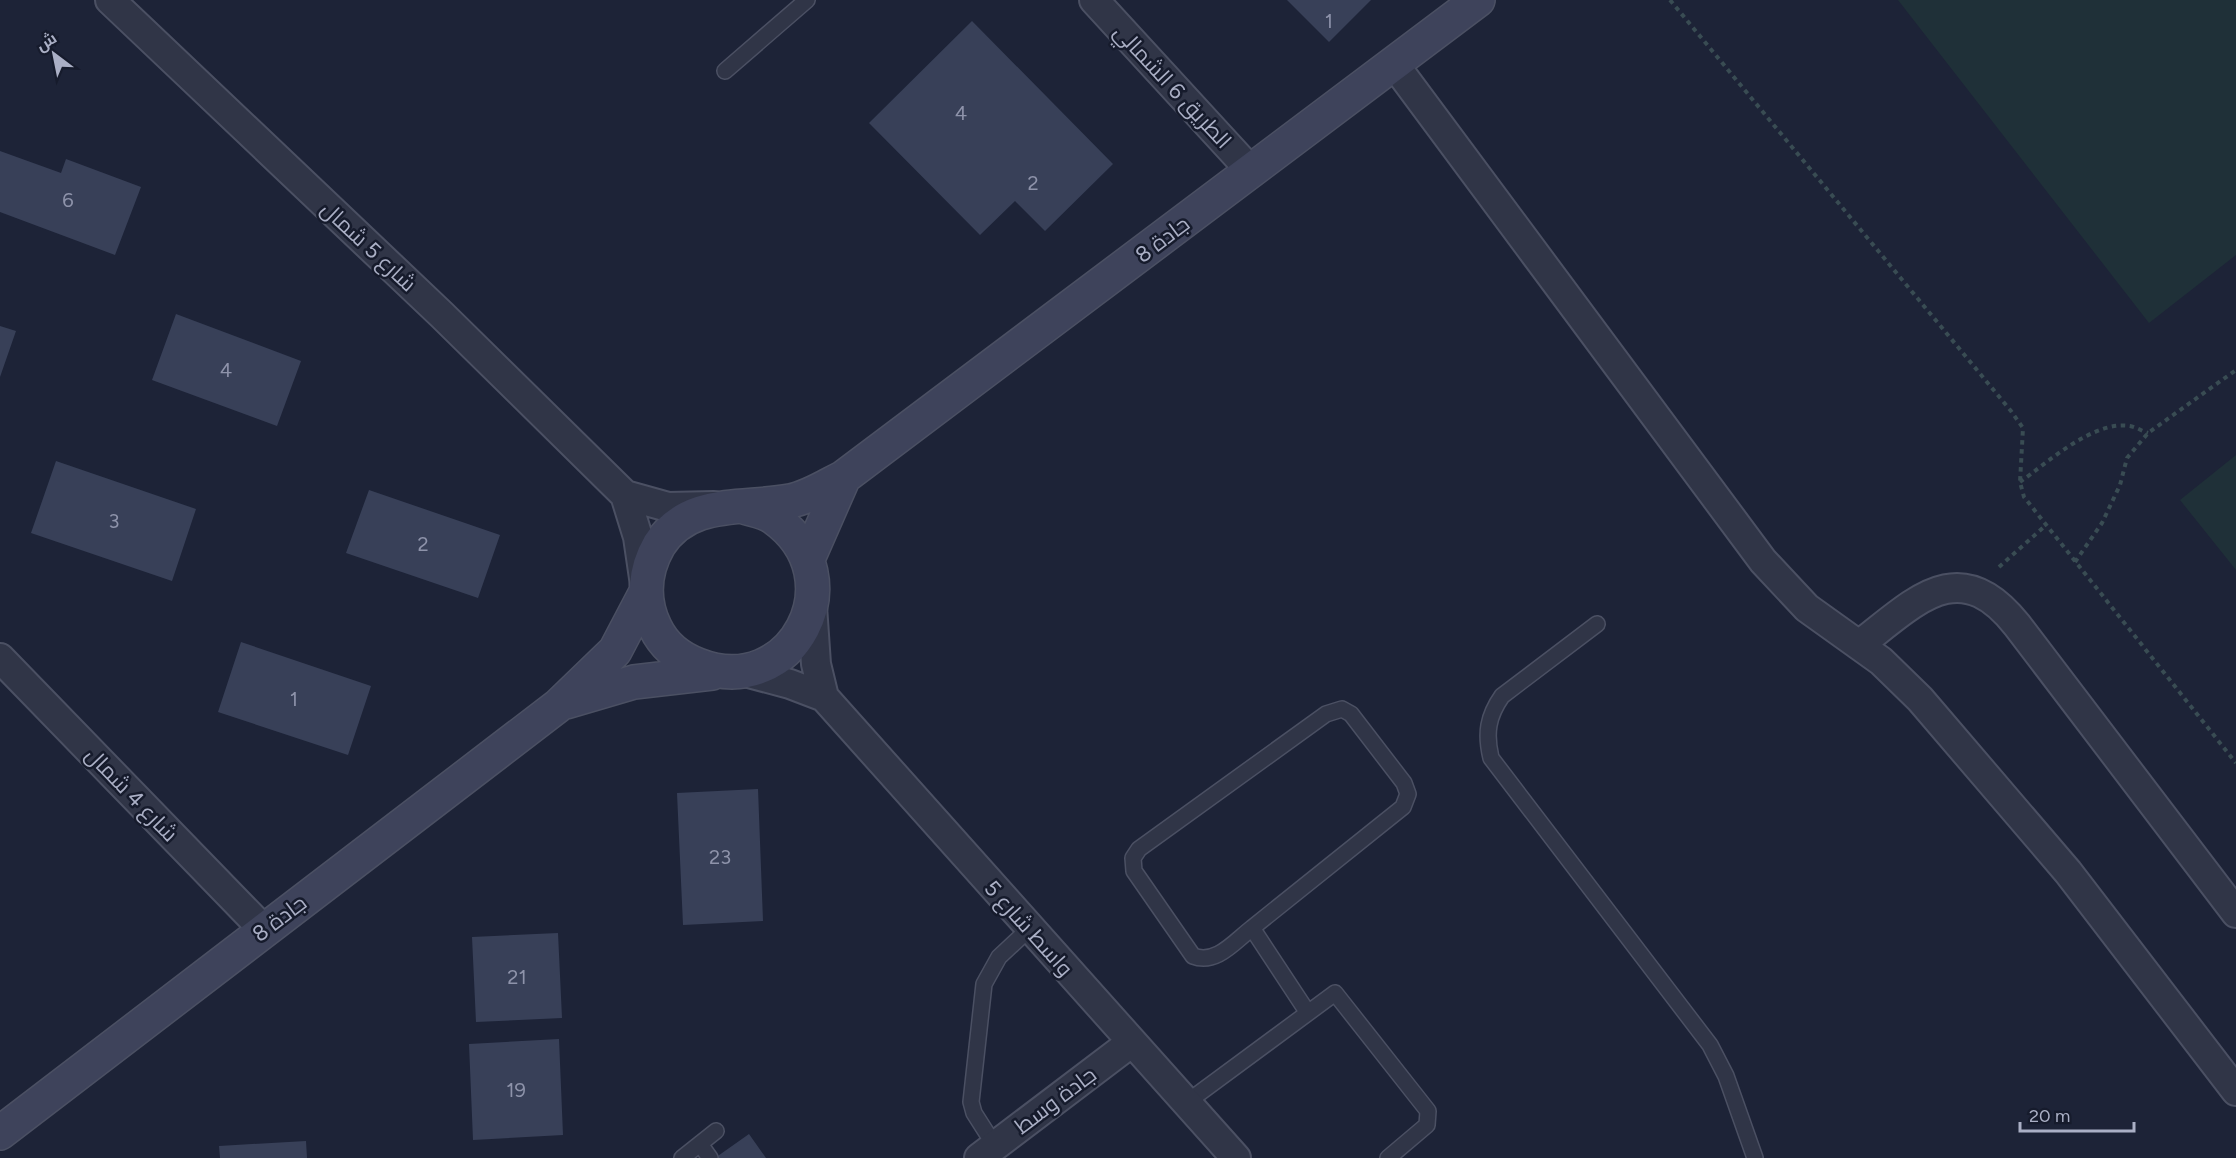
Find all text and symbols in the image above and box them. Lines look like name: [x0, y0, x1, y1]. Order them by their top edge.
house number: 1: [1325, 9, 1333, 33]
street label: الطريق 6 الشمالي: [1106, 18, 1237, 156]
north arrow: [24, 24, 84, 84]
text: ش: [33, 28, 60, 55]
house number: 4: [955, 101, 967, 125]
house number: 2: [1027, 171, 1039, 195]
house number: 6: [62, 188, 74, 212]
street label: شارع 5 شمال: [315, 195, 422, 298]
street label: جادة 8: [1130, 210, 1195, 269]
house number: 4: [220, 358, 232, 382]
house number: 3: [109, 509, 119, 533]
house number: 2: [417, 532, 429, 556]
house number: 1: [290, 687, 298, 711]
street label: شارع 4 شمال: [79, 741, 184, 848]
house number: 23: [709, 845, 731, 869]
street label: واسط شارع 5: [978, 875, 1079, 983]
street label: جادة 8: [247, 889, 312, 948]
house number: 21: [507, 965, 527, 989]
street label: جادة وسط: [1009, 1061, 1101, 1140]
house number: 19: [506, 1078, 526, 1102]
scale bar: [2020, 1095, 2134, 1133]
text: 20 m: [2029, 1105, 2070, 1127]

